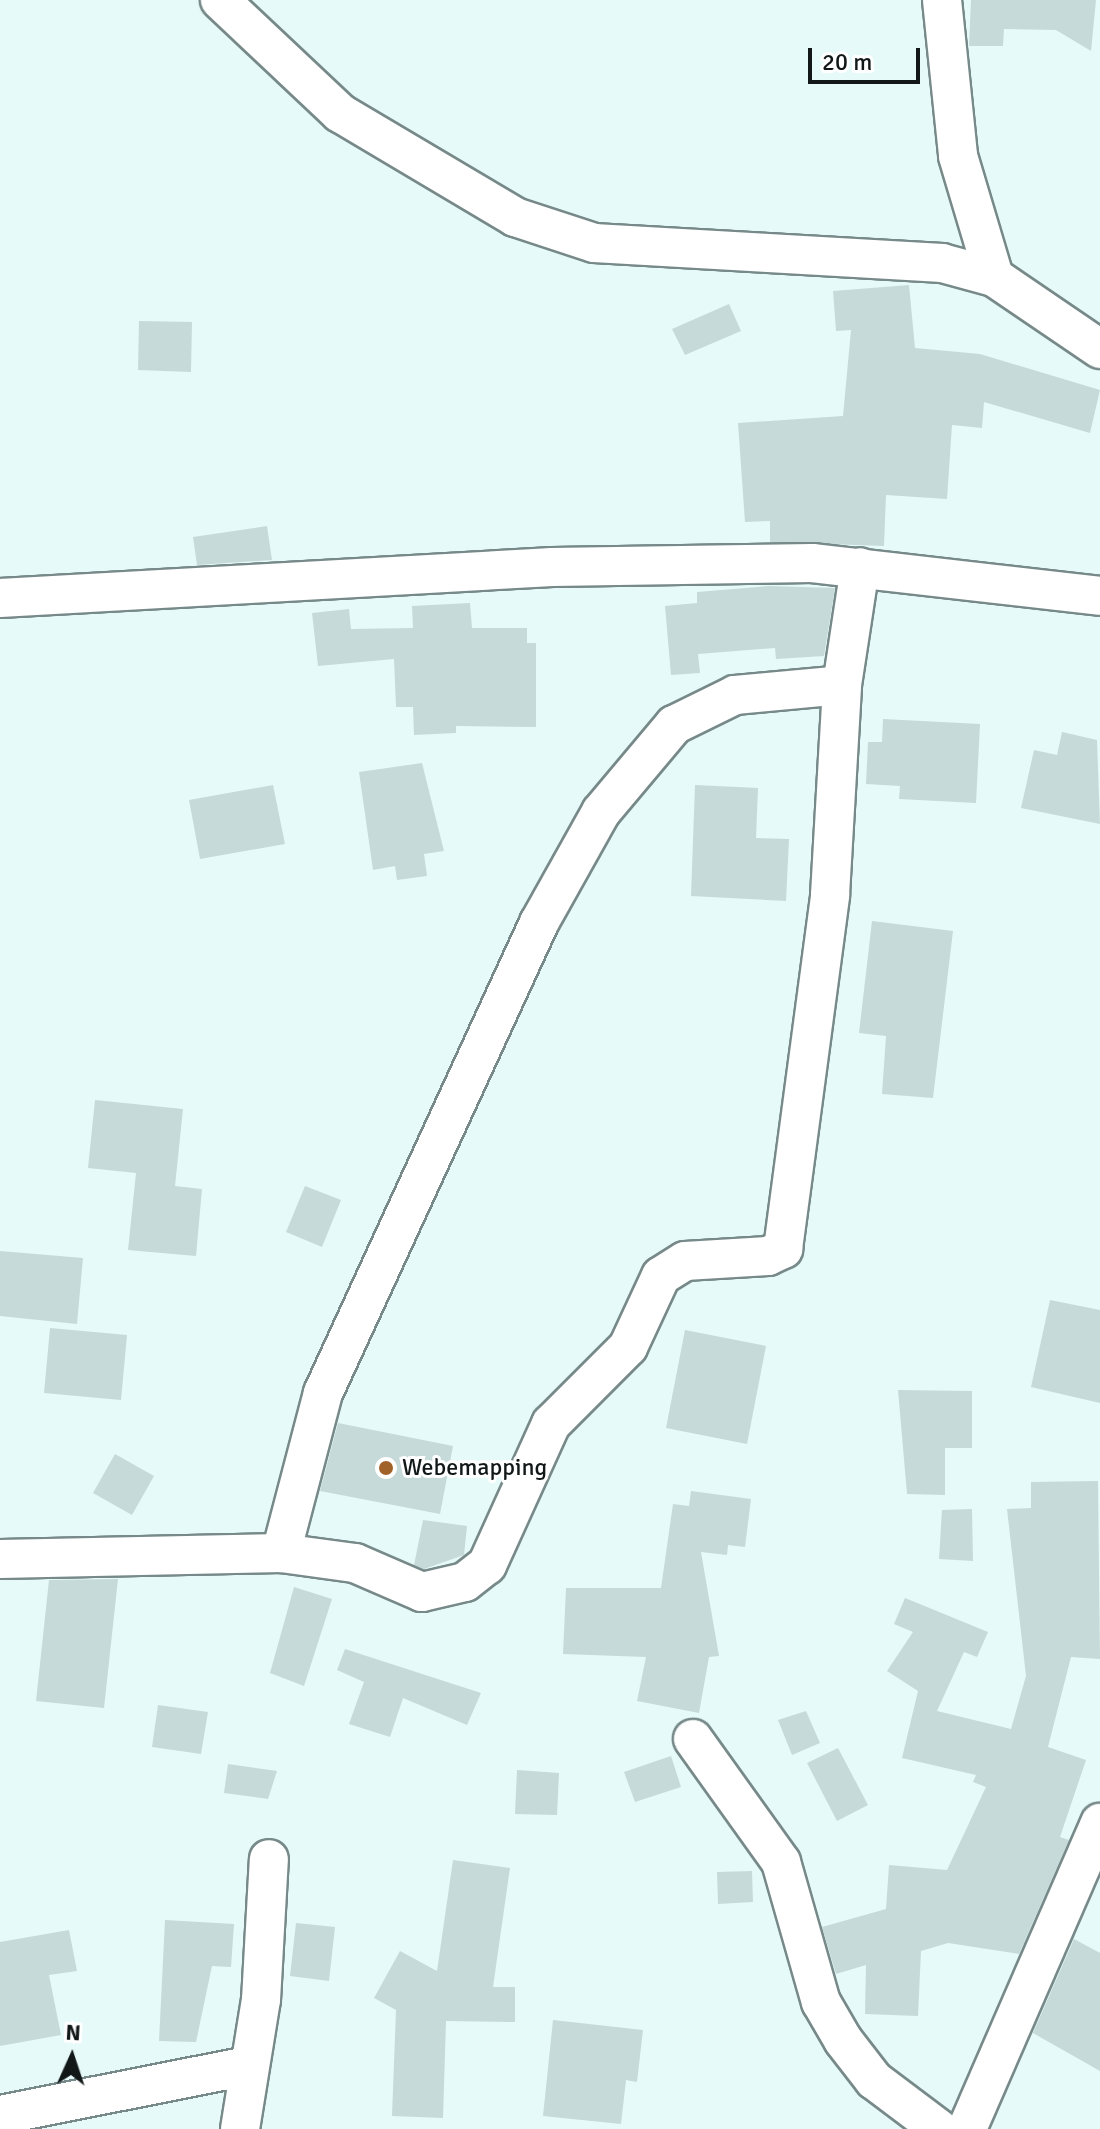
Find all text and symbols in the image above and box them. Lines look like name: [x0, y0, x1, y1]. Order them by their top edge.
scale bar: [812, 32, 924, 82]
text: 20 m: [822, 47, 872, 77]
place label: Webemapping: [402, 1454, 547, 1482]
marker: Webemapping: [377, 1459, 395, 1477]
north arrow: [32, 2017, 112, 2097]
text: N: [65, 2019, 82, 2046]

